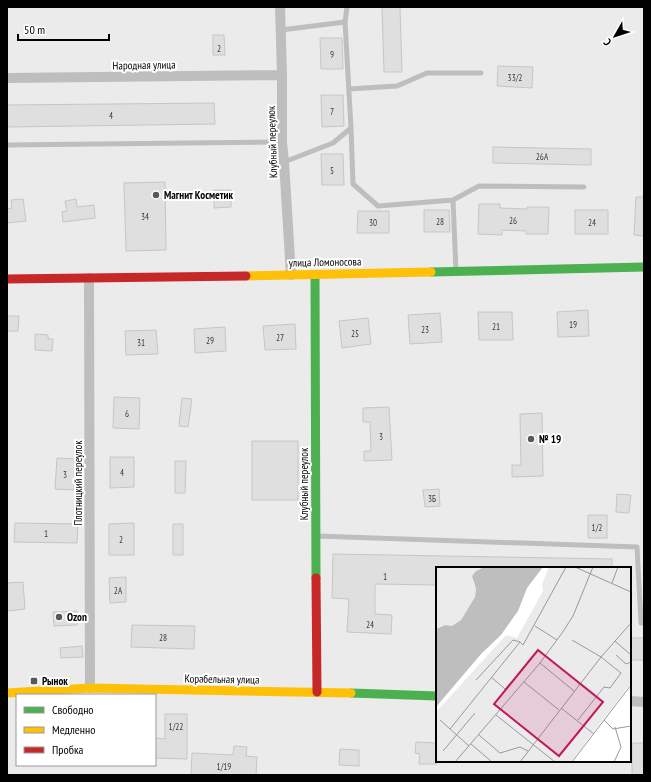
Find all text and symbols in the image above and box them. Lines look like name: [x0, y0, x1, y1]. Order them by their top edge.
scale bar: [18, 16, 109, 42]
north arrow: [595, 16, 635, 56]
text: 50 m: [24, 22, 45, 37]
text: С: [600, 36, 614, 49]
house number: 2: [217, 43, 221, 54]
house number: 9: [330, 49, 334, 60]
street label: Народная улица: [112, 57, 176, 73]
house number: 33/2: [508, 72, 522, 83]
street label: Клубный переулок: [264, 105, 280, 178]
house number: 7: [330, 106, 334, 117]
house number: 4: [109, 110, 113, 121]
house number: 26А: [536, 151, 549, 162]
house number: 5: [330, 165, 334, 176]
place label: Магнит Косметик: [164, 188, 234, 202]
marker: Магнит Косметик: [151, 190, 161, 200]
house number: 34: [141, 211, 149, 222]
house number: 26: [509, 215, 517, 226]
house number: 28: [436, 216, 444, 227]
house number: 30: [369, 217, 377, 228]
house number: 24: [588, 217, 596, 228]
street label: улица Ломоносова: [289, 254, 361, 270]
house number: 19: [569, 319, 577, 330]
house number: 21: [492, 321, 500, 332]
house number: 23: [421, 324, 429, 335]
house number: 25: [351, 328, 359, 339]
house number: 27: [276, 332, 284, 343]
house number: 29: [206, 335, 214, 346]
house number: 31: [137, 337, 145, 348]
house number: 6: [125, 408, 129, 419]
house number: 3: [379, 431, 383, 442]
place label: № 19: [539, 432, 561, 446]
marker: № 19: [526, 434, 536, 444]
street label: Плотницкий переулок: [71, 440, 85, 526]
street label: Клубный переулок: [297, 447, 311, 520]
house number: 4: [120, 467, 124, 478]
house number: 3: [63, 469, 67, 480]
house number: 3Б: [428, 493, 436, 504]
house number: 1/2: [592, 522, 602, 533]
house number: 1: [44, 528, 48, 539]
house number: 2: [119, 534, 123, 545]
inset map: [436, 567, 631, 762]
house number: 1: [383, 571, 387, 582]
house number: 2А: [114, 585, 123, 596]
place label: Ozon: [67, 610, 87, 624]
marker: Ozon: [54, 612, 64, 622]
house number: 24: [366, 619, 374, 630]
house number: 28: [159, 632, 167, 643]
street label: Корабельная улица: [184, 671, 260, 687]
place label: Рынок: [42, 674, 68, 688]
marker: Рынок: [29, 676, 39, 686]
legend: [16, 694, 156, 766]
text: Свободно: [52, 702, 94, 717]
house number: 1/22: [169, 721, 183, 732]
text: Медленно: [52, 722, 95, 737]
text: Пробка: [52, 742, 84, 757]
house number: 1/19: [217, 761, 231, 772]

